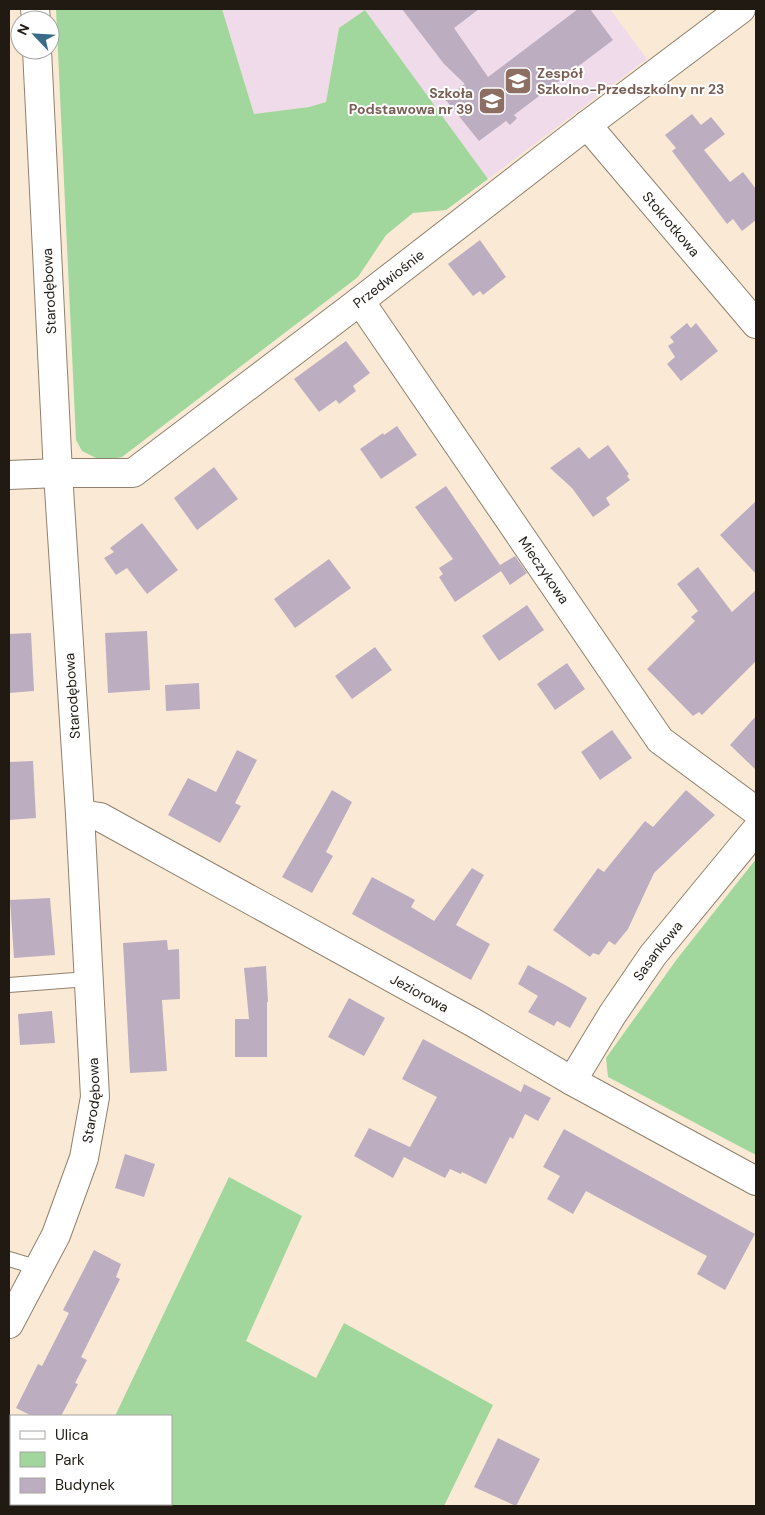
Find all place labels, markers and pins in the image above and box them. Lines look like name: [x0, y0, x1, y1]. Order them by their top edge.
place label: Zespół Szkolno-Przedszkolny nr 23: [537, 64, 725, 98]
school or university icon: Zespół Szkolno-Przedszkolny nr 23: [503, 66, 533, 96]
place label: Szkoła Podstawowa nr 39: [349, 84, 473, 118]
school or university icon: Szkoła Podstawowa nr 39: [477, 86, 507, 116]

